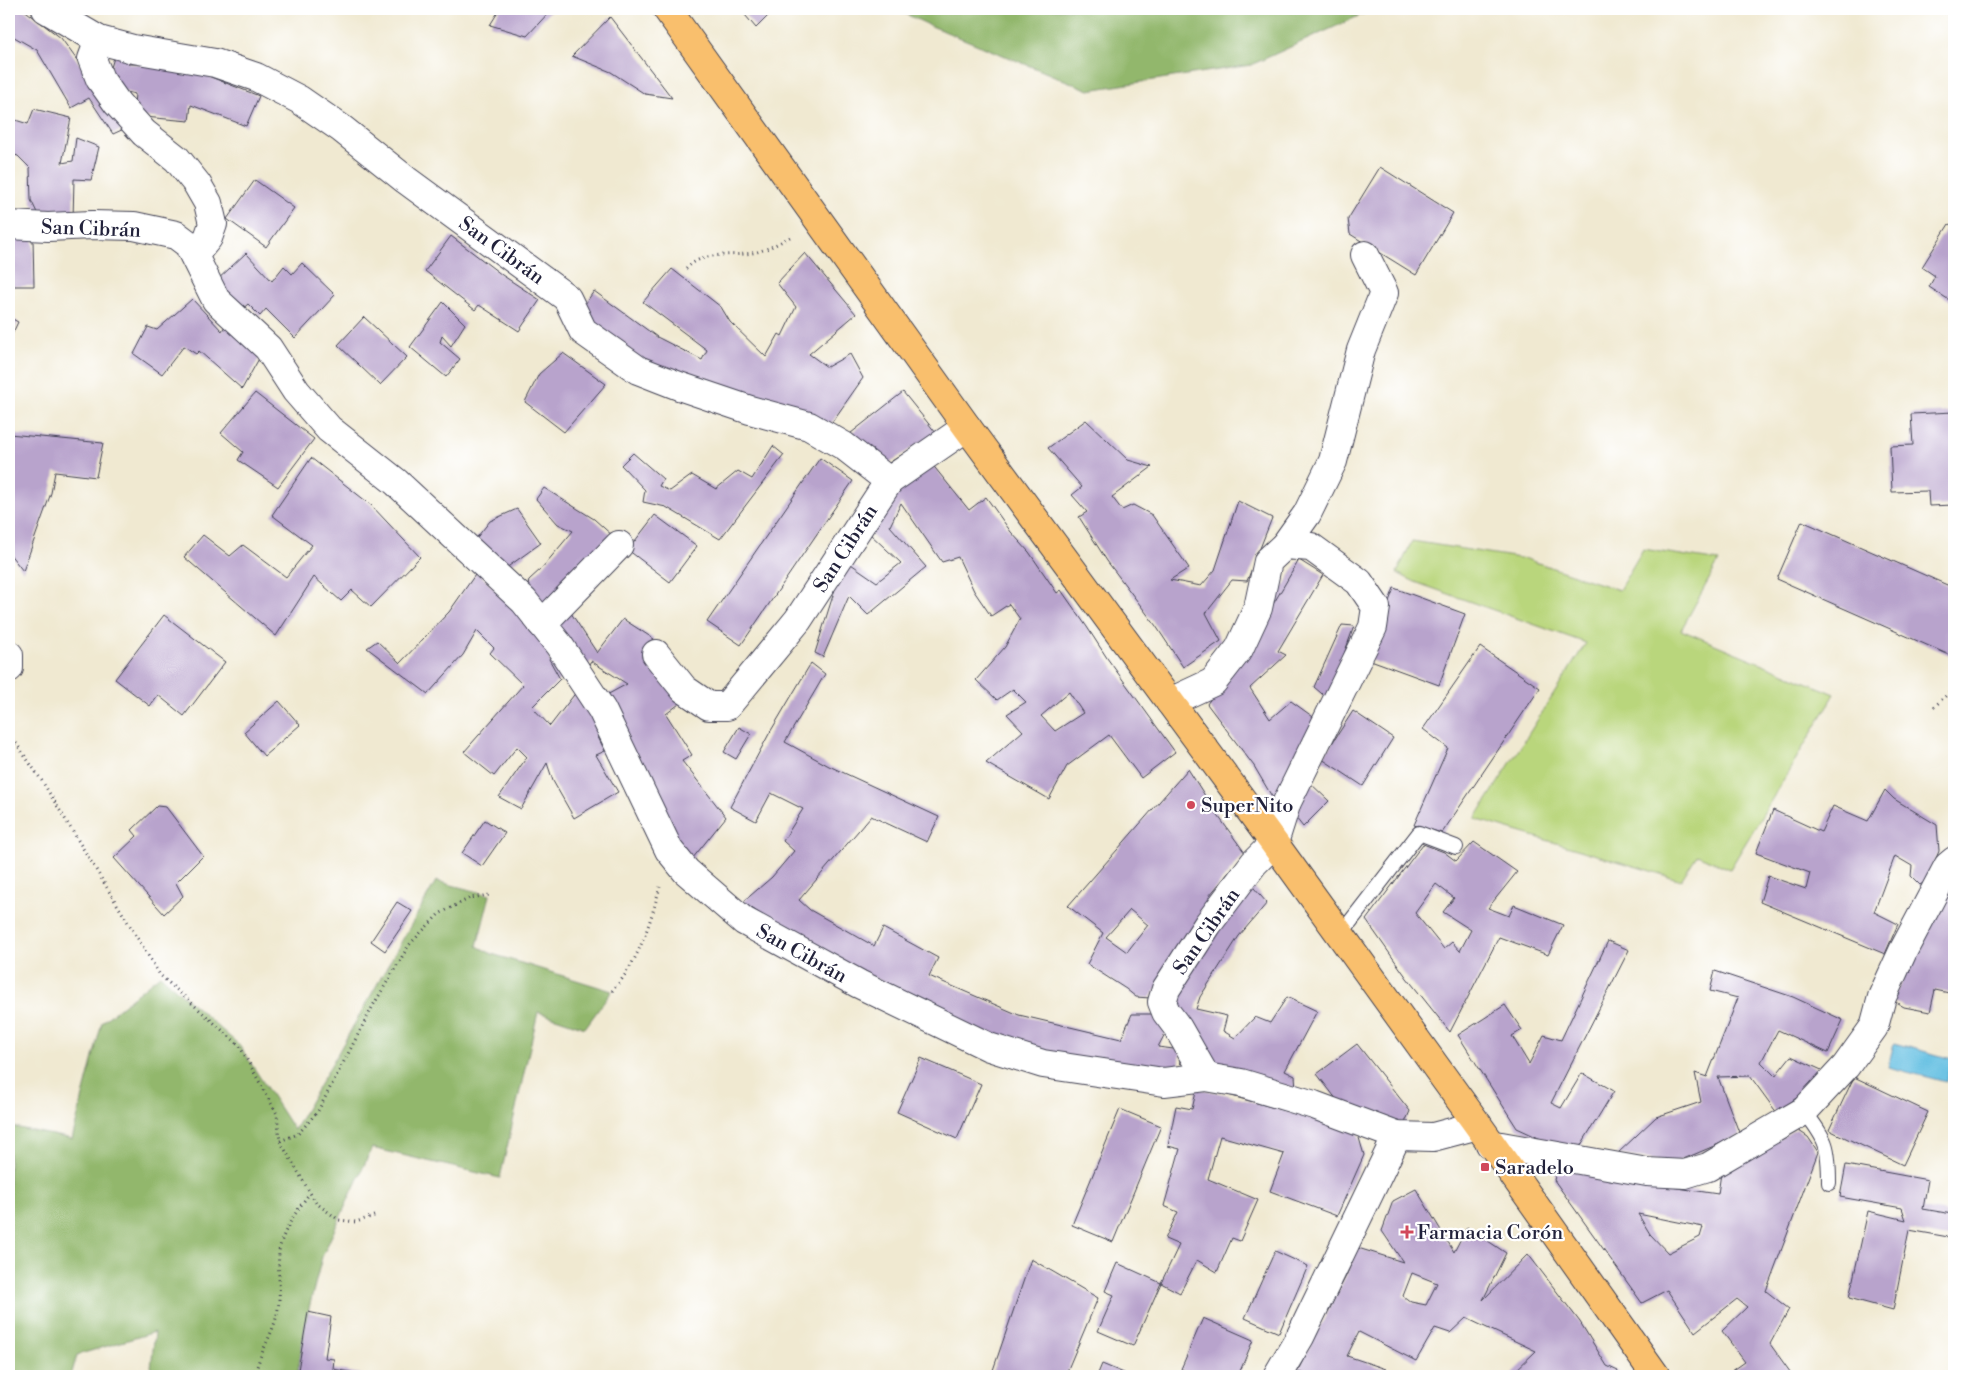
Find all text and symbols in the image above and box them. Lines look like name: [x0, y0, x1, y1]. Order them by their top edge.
street label: San Cibrán: [453, 212, 549, 291]
street label: San Cibrán: [41, 215, 141, 244]
street label: San Cibrán: [809, 500, 884, 598]
place label: SuperNito: [1201, 794, 1294, 819]
marker: SuperNito: [1185, 799, 1197, 811]
street label: San Cibrán: [1168, 884, 1246, 980]
street label: San Cibrán: [751, 919, 851, 990]
place label: Saradelo: [1495, 1156, 1574, 1181]
marker: Saradelo: [1479, 1161, 1491, 1173]
place label: Farmacia Corón: [1417, 1221, 1563, 1246]
marker: Farmacia Corón: [1401, 1226, 1413, 1238]

